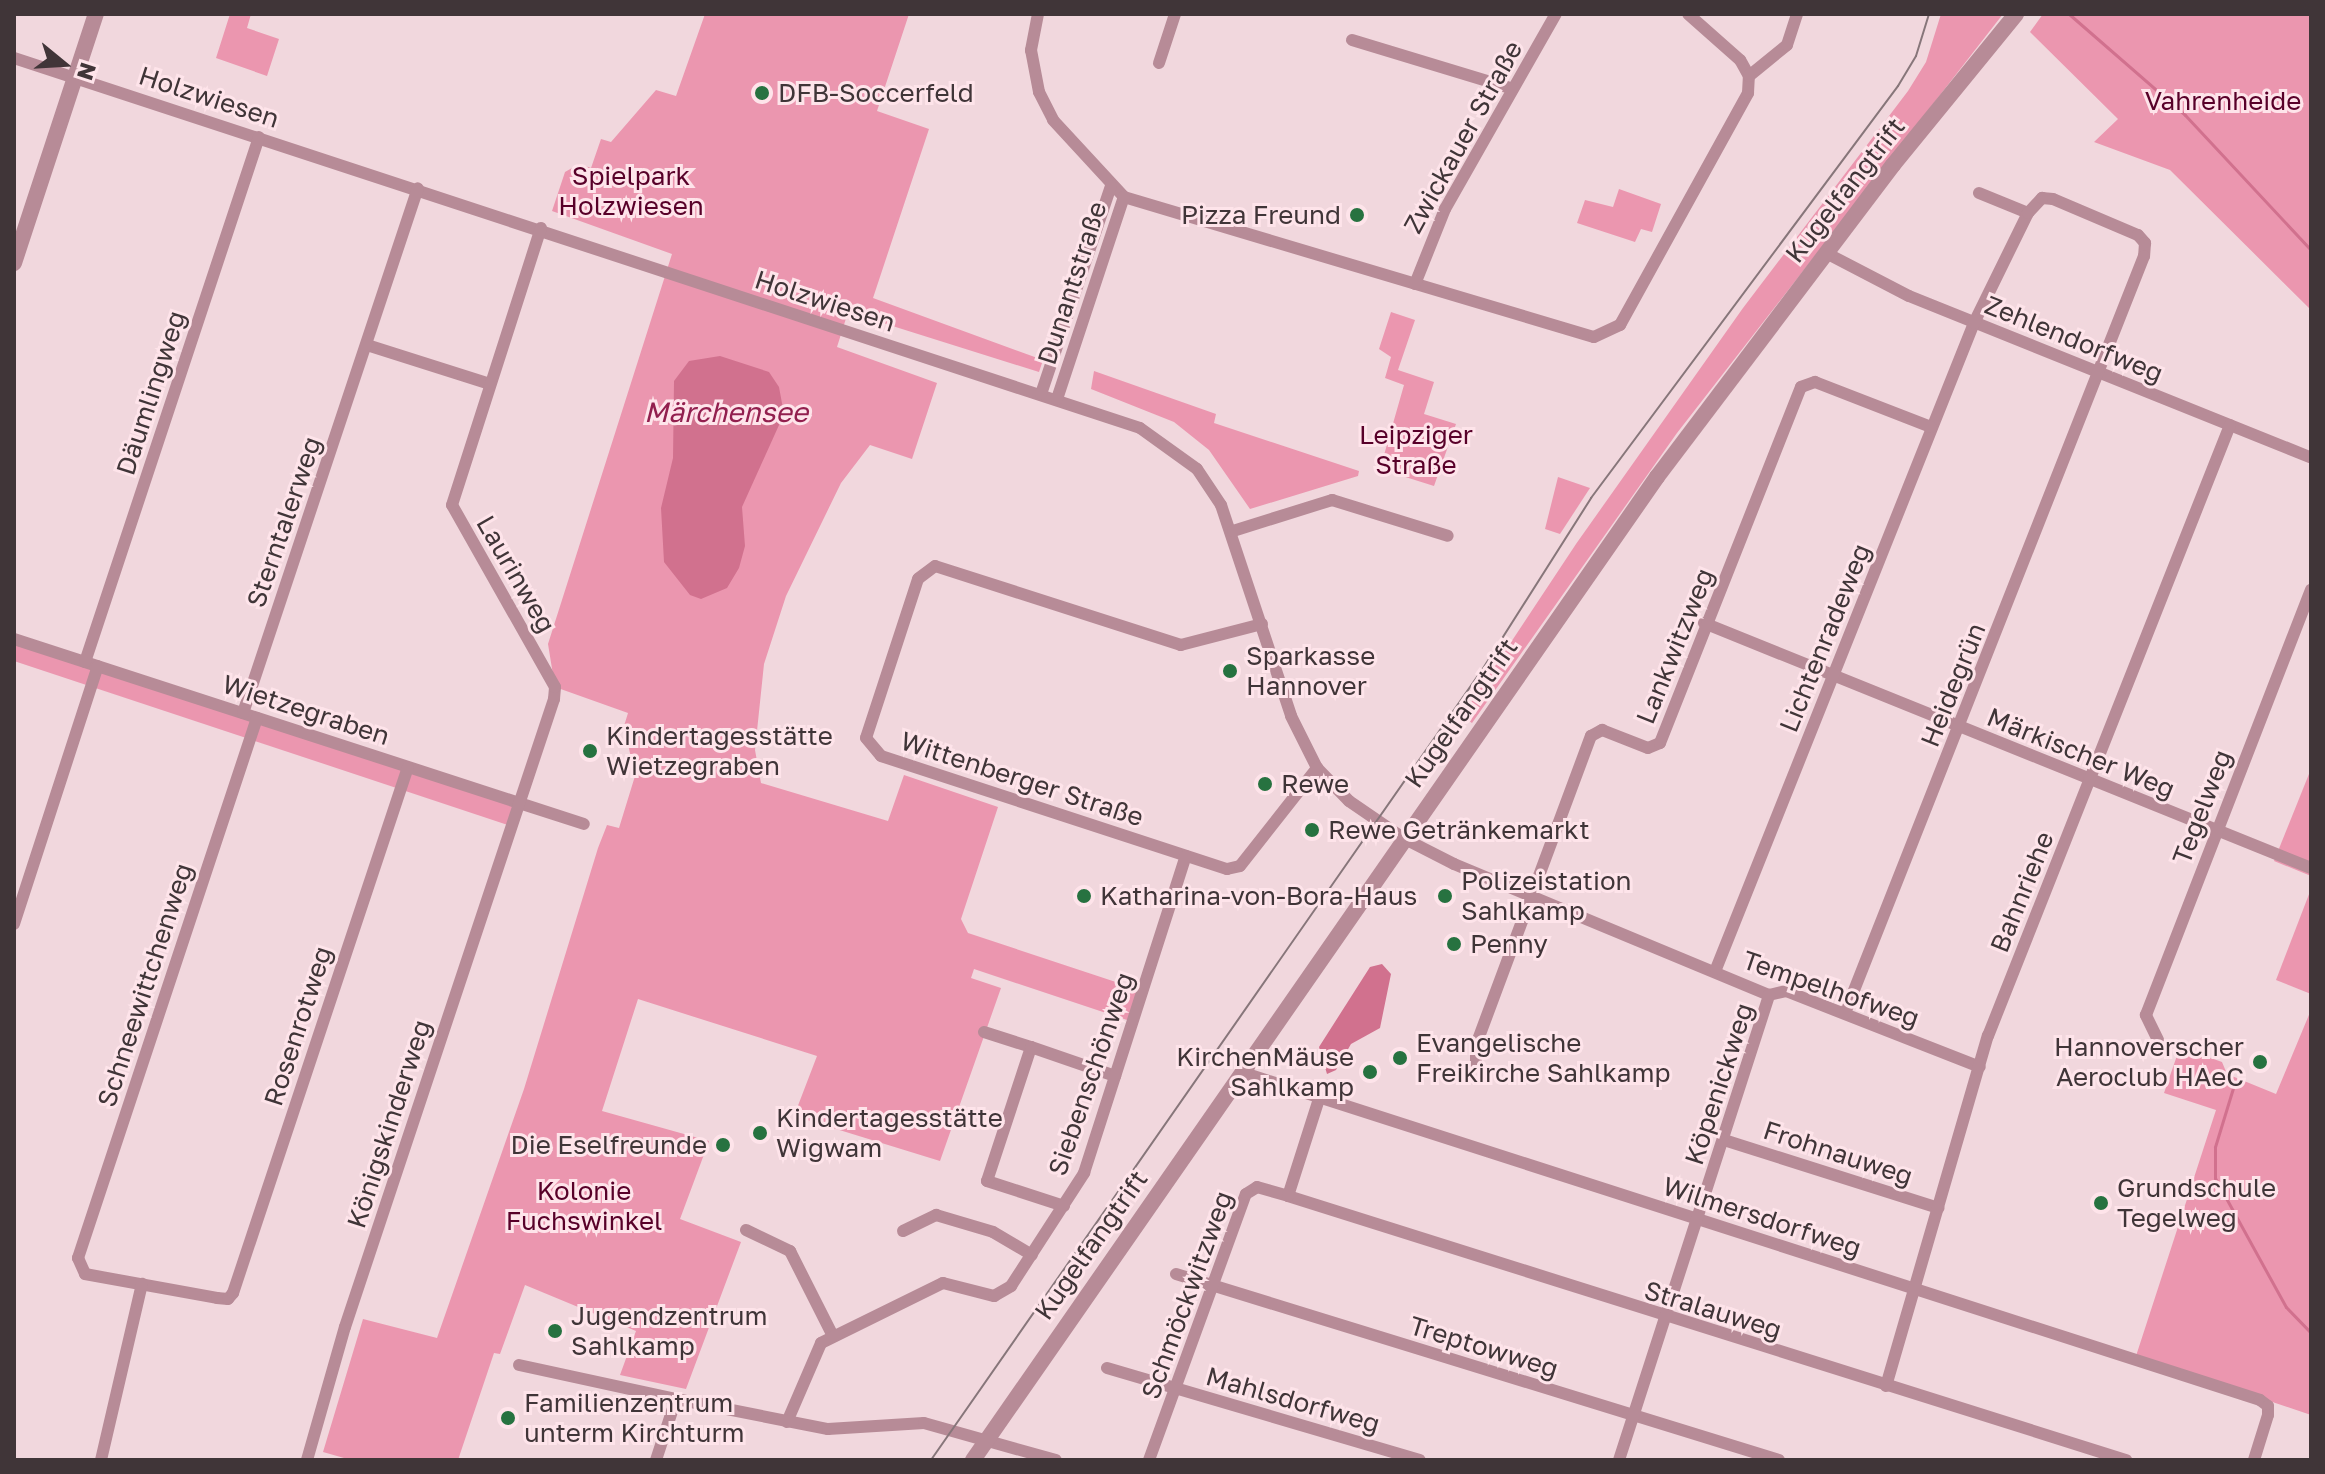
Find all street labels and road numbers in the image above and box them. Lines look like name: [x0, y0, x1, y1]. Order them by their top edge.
street label: Zwickauer Straße: [1397, 35, 1529, 239]
street label: Holzwiesen: [135, 60, 283, 134]
street label: Kugelfangtrift: [1779, 111, 1911, 269]
street label: Dunantstraße: [1031, 198, 1113, 368]
street label: Holzwiesen: [751, 264, 899, 338]
street label: Zehlendorfweg: [1980, 289, 2168, 389]
street label: Däumlingweg: [110, 307, 192, 479]
street label: Sterntalerweg: [240, 433, 328, 611]
street label: Laurinweg: [470, 510, 562, 638]
street label: Lichtenradeweg: [1773, 539, 1877, 737]
street label: Lankwitzweg: [1630, 564, 1720, 728]
street label: Heidegrün: [1914, 619, 1992, 751]
street label: Kugelfangtrift: [1398, 632, 1524, 794]
street label: Wietzegraben: [218, 668, 394, 752]
street label: Märkischer Weg: [1983, 701, 2179, 805]
street label: Wittenberger Straße: [897, 725, 1147, 833]
street label: Tegelweg: [2166, 745, 2238, 869]
street label: Bahnriehe: [1984, 827, 2060, 957]
street label: Schneewittchenweg: [91, 859, 199, 1111]
street label: Rosenrotweg: [258, 942, 338, 1110]
street label: Tempelhofweg: [1739, 944, 1923, 1034]
street label: Siebenschönweg: [1042, 968, 1140, 1180]
street label: Köpenickweg: [1678, 999, 1760, 1169]
street label: Königskinderweg: [341, 1016, 437, 1232]
street label: Frohnauweg: [1759, 1114, 1917, 1192]
street label: Kugelfangtrift: [1028, 1164, 1154, 1326]
street label: Wilmersdorfweg: [1659, 1170, 1865, 1264]
street label: Schmöckwitzweg: [1135, 1187, 1239, 1403]
street label: Stralauweg: [1641, 1274, 1785, 1346]
street label: Treptowweg: [1406, 1310, 1562, 1384]
street label: Mahlsdorfweg: [1203, 1360, 1383, 1440]

